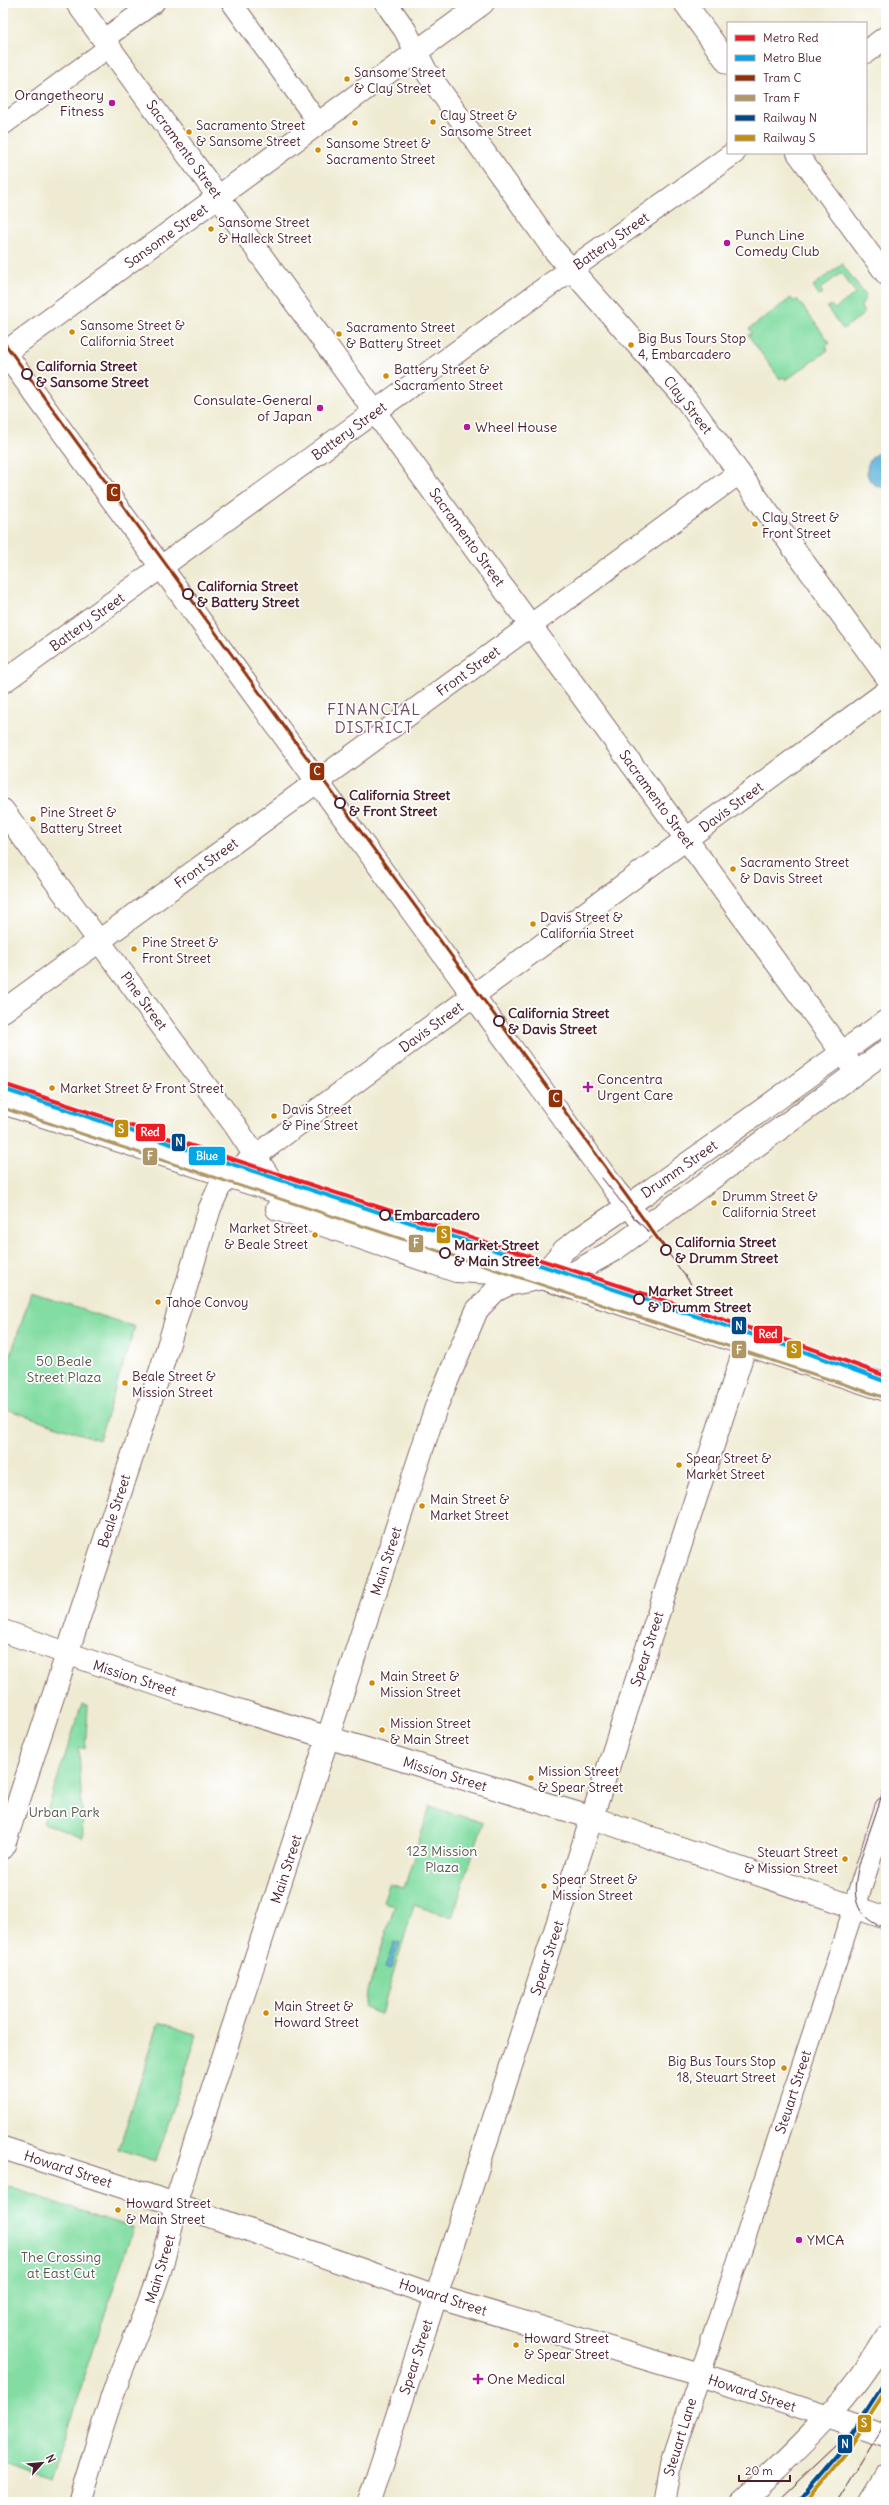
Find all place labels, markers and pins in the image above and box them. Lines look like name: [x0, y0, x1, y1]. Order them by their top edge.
place label: Sansome Street & Clay Street: [354, 64, 446, 97]
marker: Sansome Street & Clay Street: [342, 74, 352, 84]
place label: Orangetheory Fitness: [14, 86, 104, 120]
marker: Orangetheory Fitness: [107, 98, 117, 108]
place label: Clay Street & Sansome Street: [440, 107, 532, 140]
place label: Sacramento Street & Sansome Street: [196, 117, 306, 150]
marker: Clay Street & Sansome Street: [428, 117, 438, 127]
unlabelled marker: [350, 118, 360, 128]
marker: Sacramento Street & Sansome Street: [184, 127, 194, 137]
place label: Sansome Street & Sacramento Street: [326, 135, 436, 168]
marker: Sansome Street & Sacramento Street: [313, 145, 323, 155]
place label: Sansome Street & Halleck Street: [218, 214, 312, 247]
marker: Sansome Street & Halleck Street: [206, 224, 216, 234]
place label: Punch Line Comedy Club: [735, 226, 820, 260]
marker: Punch Line Comedy Club: [722, 238, 732, 248]
place label: Sansome Street & California Street: [80, 317, 185, 350]
place label: Sacramento Street & Battery Street: [346, 319, 456, 352]
marker: Sansome Street & California Street: [67, 327, 77, 337]
marker: Sacramento Street & Battery Street: [334, 329, 344, 339]
place label: Big Bus Tours Stop 4, Embarcadero: [638, 330, 746, 363]
marker: Big Bus Tours Stop 4, Embarcadero: [626, 340, 636, 350]
place label: California Street & Sansome Street: [36, 357, 149, 391]
place label: Battery Street & Sacramento Street: [394, 361, 504, 394]
marker: California Street & Sansome Street: [21, 368, 33, 380]
marker: Battery Street & Sacramento Street: [381, 371, 391, 381]
place label: Consulate-General of Japan: [193, 391, 312, 425]
marker: Consulate-General of Japan: [315, 403, 325, 413]
place label: Wheel House: [475, 418, 557, 436]
marker: Wheel House: [462, 422, 472, 432]
place label: Clay Street & Front Street: [762, 509, 839, 542]
marker: Clay Street & Front Street: [750, 519, 760, 529]
place label: California Street & Battery Street: [197, 577, 300, 611]
marker: California Street & Battery Street: [182, 588, 194, 600]
place label: California Street & Front Street: [349, 786, 451, 820]
marker: California Street & Front Street: [334, 797, 346, 809]
place label: Pine Street & Battery Street: [40, 804, 123, 837]
marker: Pine Street & Battery Street: [28, 814, 38, 824]
place label: Sacramento Street & Davis Street: [740, 854, 850, 887]
marker: Sacramento Street & Davis Street: [728, 864, 738, 874]
place label: Davis Street & California Street: [540, 909, 635, 942]
marker: Davis Street & California Street: [528, 919, 538, 929]
place label: Pine Street & Front Street: [142, 934, 218, 967]
marker: Pine Street & Front Street: [129, 944, 139, 954]
place label: California Street & Davis Street: [508, 1004, 610, 1038]
marker: California Street & Davis Street: [493, 1015, 505, 1027]
place label: Concentra Urgent Care: [597, 1070, 673, 1104]
place label: Market Street & Front Street: [60, 1080, 225, 1097]
marker: Concentra Urgent Care: [582, 1081, 594, 1093]
marker: Market Street & Front Street: [47, 1083, 57, 1093]
place label: Davis Street & Pine Street: [282, 1101, 359, 1134]
marker: Davis Street & Pine Street: [269, 1111, 279, 1121]
place label: Drumm Street & California Street: [722, 1188, 818, 1221]
marker: Drumm Street & California Street: [709, 1198, 719, 1208]
place label: Embarcadero: [394, 1206, 480, 1224]
marker: Embarcadero: [379, 1209, 391, 1221]
place label: Market Street & Beale Street: [224, 1220, 309, 1253]
marker: Market Street & Beale Street: [310, 1230, 320, 1240]
place label: California Street & Drumm Street: [675, 1233, 778, 1267]
place label: Market Street & Main Street: [454, 1236, 540, 1270]
marker: California Street & Drumm Street: [660, 1244, 672, 1256]
marker: Market Street & Main Street: [439, 1247, 451, 1259]
place label: Market Street & Drumm Street: [648, 1282, 751, 1316]
marker: Market Street & Drumm Street: [633, 1293, 645, 1305]
place label: Tahoe Convoy: [166, 1294, 248, 1311]
marker: Tahoe Convoy: [153, 1297, 163, 1307]
place label: Beale Street & Mission Street: [132, 1368, 216, 1401]
marker: Beale Street & Mission Street: [120, 1378, 130, 1388]
place label: Spear Street & Market Street: [686, 1450, 771, 1483]
marker: Spear Street & Market Street: [674, 1460, 684, 1470]
place label: Main Street & Market Street: [430, 1491, 510, 1524]
marker: Main Street & Market Street: [417, 1501, 427, 1511]
place label: Main Street & Mission Street: [380, 1668, 461, 1701]
marker: Main Street & Mission Street: [367, 1678, 377, 1688]
place label: Mission Street & Main Street: [390, 1715, 471, 1748]
marker: Mission Street & Main Street: [377, 1725, 387, 1735]
place label: Mission Street & Spear Street: [538, 1763, 624, 1796]
marker: Mission Street & Spear Street: [526, 1773, 536, 1783]
place label: Steuart Street & Mission Street: [744, 1844, 839, 1877]
marker: Steuart Street & Mission Street: [840, 1854, 850, 1864]
place label: Spear Street & Mission Street: [552, 1871, 637, 1904]
marker: Spear Street & Mission Street: [539, 1881, 549, 1891]
place label: Main Street & Howard Street: [274, 1998, 359, 2031]
marker: Main Street & Howard Street: [261, 2008, 271, 2018]
place label: Big Bus Tours Stop 18, Steuart Street: [668, 2053, 777, 2086]
marker: Big Bus Tours Stop 18, Steuart Street: [779, 2063, 789, 2073]
place label: Howard Street & Main Street: [126, 2195, 211, 2228]
marker: Howard Street & Main Street: [113, 2205, 123, 2215]
place label: YMCA: [807, 2231, 844, 2249]
marker: YMCA: [794, 2235, 804, 2245]
place label: Howard Street & Spear Street: [524, 2330, 610, 2363]
marker: Howard Street & Spear Street: [511, 2340, 521, 2350]
place label: One Medical: [487, 2370, 565, 2388]
marker: One Medical: [472, 2373, 484, 2385]

